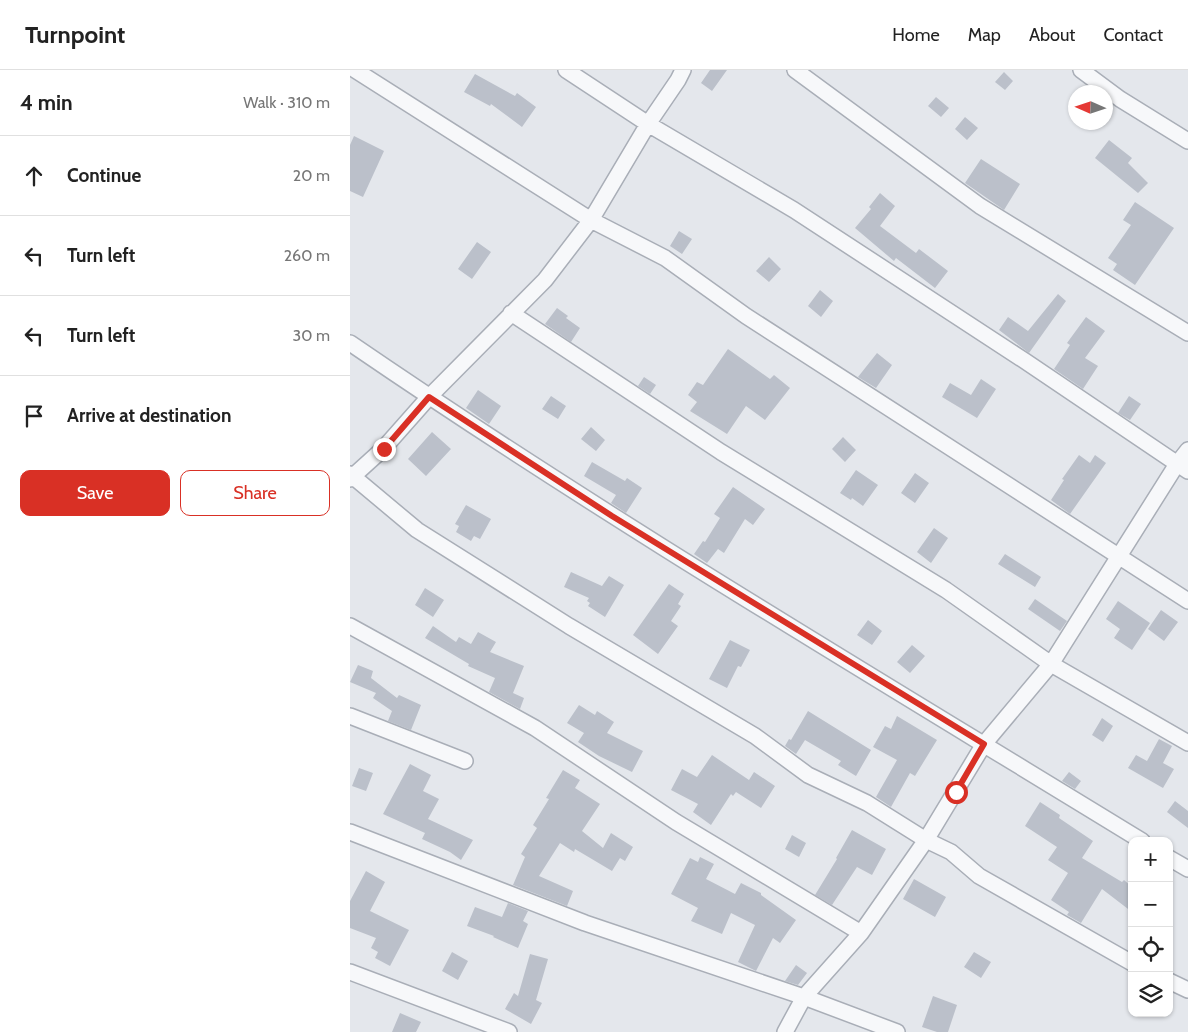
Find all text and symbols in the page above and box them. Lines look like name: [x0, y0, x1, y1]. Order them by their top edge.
text: Turnpoint: [25, 20, 125, 49]
text: Home: [892, 24, 940, 46]
text: Map: [968, 24, 1001, 46]
text: About: [1029, 24, 1075, 46]
text: Contact: [1103, 24, 1163, 46]
north arrow: [1068, 85, 1113, 130]
text: 4 min: [20, 90, 73, 115]
text: Walk · 310 m: [243, 93, 330, 112]
icon: ahead: [20, 162, 48, 190]
text: Continue: [67, 164, 141, 187]
text: 20 m: [293, 166, 330, 185]
icon: left: [20, 242, 48, 270]
text: Turn left: [67, 244, 135, 267]
text: 260 m: [284, 246, 330, 265]
icon: left: [20, 322, 48, 350]
text: Turn left: [67, 324, 135, 347]
text: 30 m: [293, 326, 330, 345]
icon: arrive: [20, 402, 48, 430]
text: Arrive at destination: [67, 404, 231, 427]
route end: [373, 438, 396, 461]
button: Save: [20, 470, 170, 516]
button: Share: [180, 470, 330, 516]
route start: [945, 781, 968, 804]
map controls: [1128, 837, 1173, 1017]
button: +: [1128, 837, 1173, 882]
button: −: [1128, 882, 1173, 927]
button: locate: [1128, 927, 1173, 972]
button: layers: [1128, 972, 1173, 1017]

